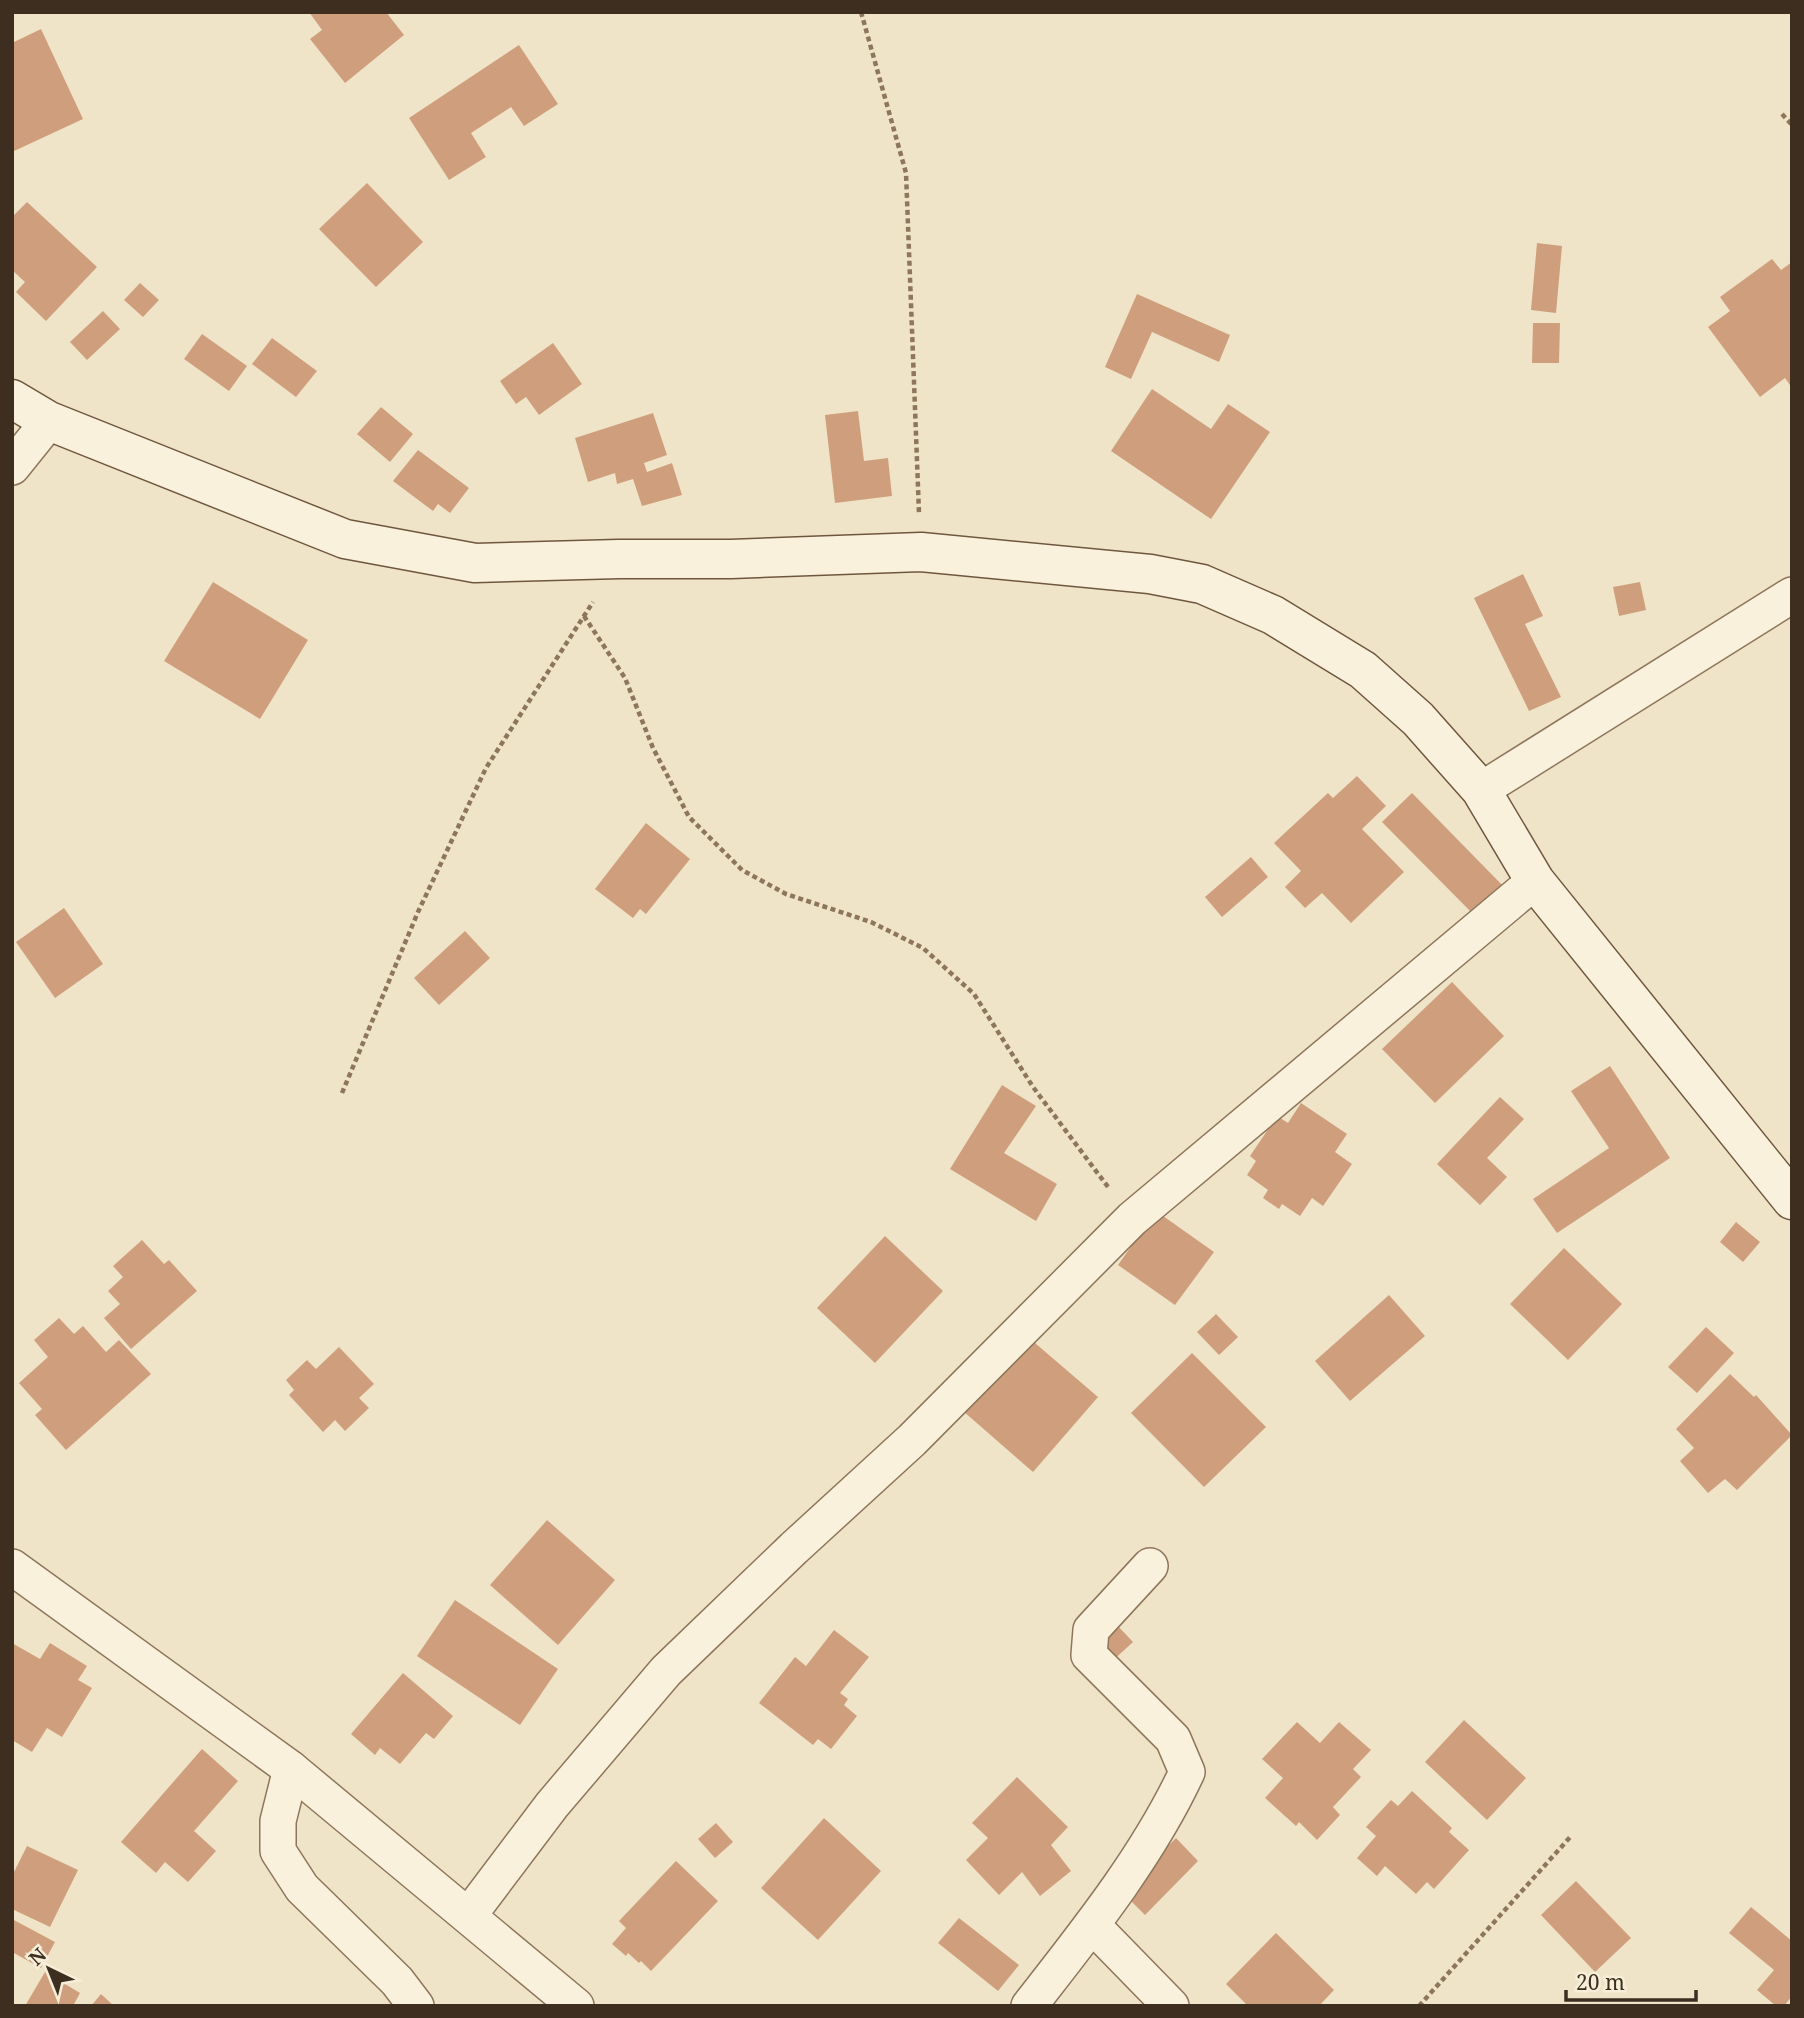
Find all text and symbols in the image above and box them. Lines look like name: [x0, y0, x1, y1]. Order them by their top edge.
north arrow: [14, 1934, 84, 2004]
text: N: [23, 1942, 52, 1971]
scale bar: [1566, 1958, 1696, 2002]
text: 20 m: [1576, 1968, 1625, 1996]

